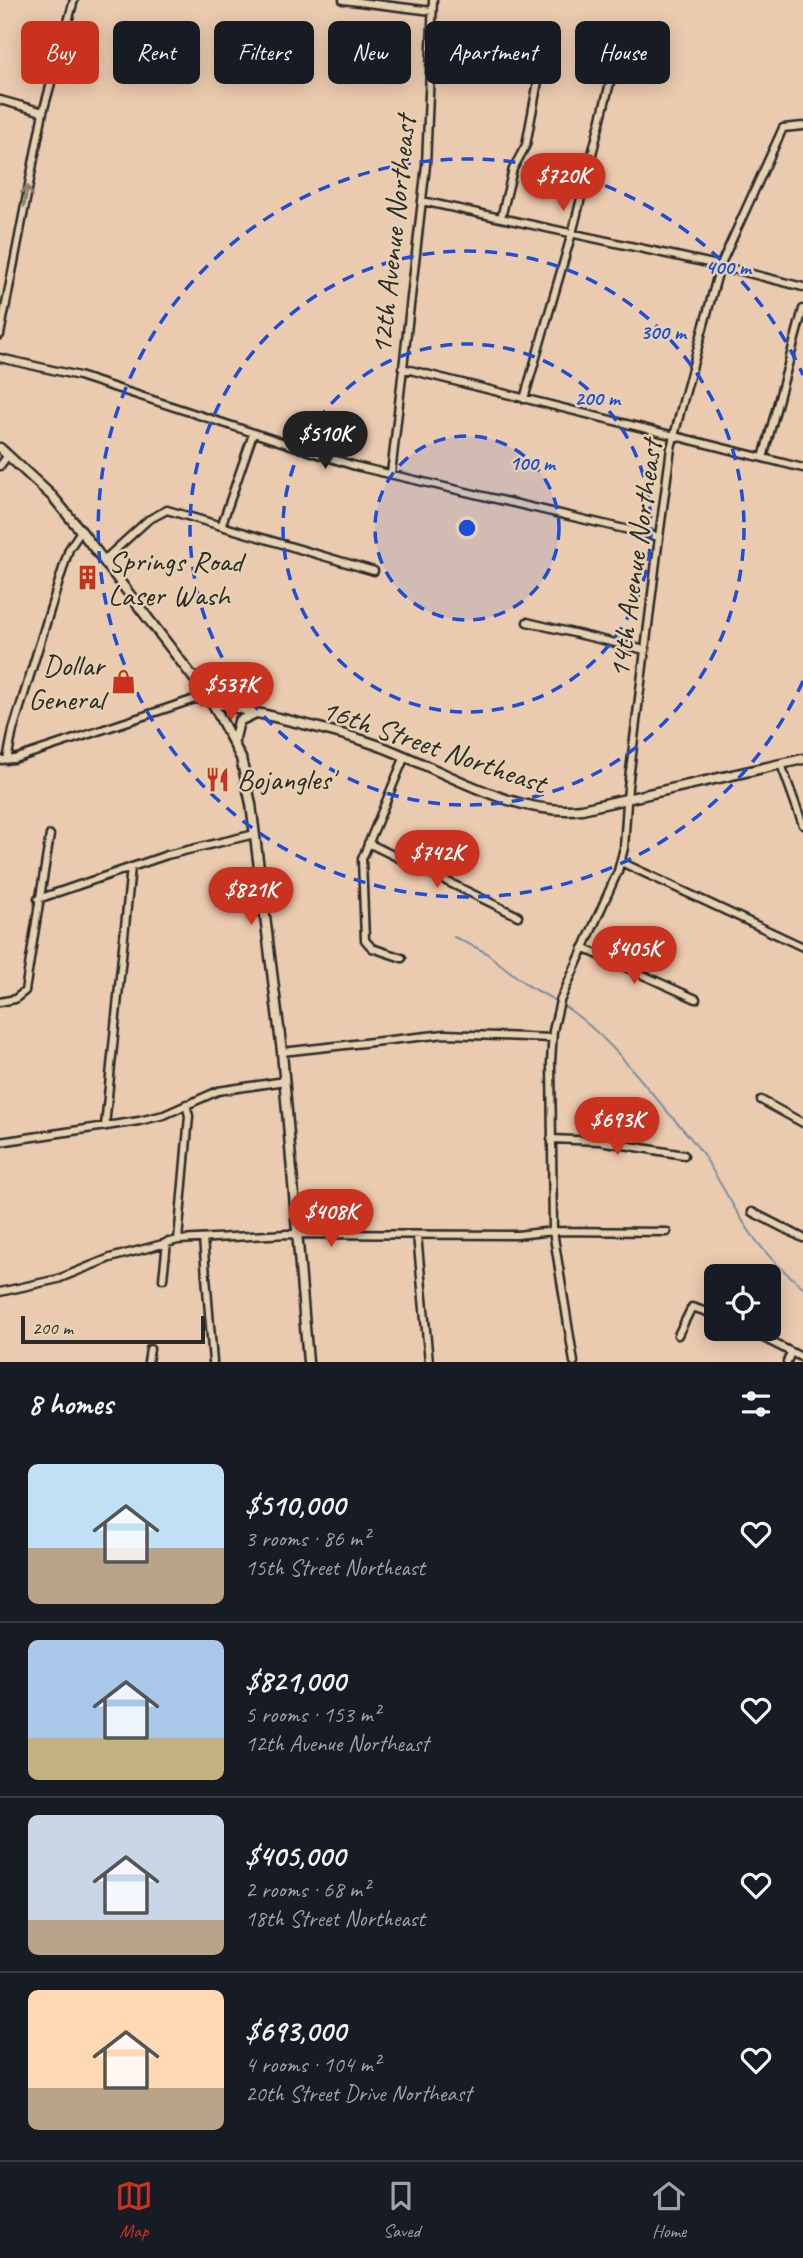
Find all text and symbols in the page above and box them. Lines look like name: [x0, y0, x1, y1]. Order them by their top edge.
chip: Buy: [21, 21, 99, 84]
chip: Rent: [113, 21, 200, 84]
chip: Filters: [214, 21, 314, 84]
chip: New: [328, 21, 411, 84]
chip: Apartment: [425, 21, 561, 84]
chip: House: [575, 21, 670, 84]
street label: 12th Avenue Northeast: [362, 110, 425, 356]
pin: $720K: [514, 154, 612, 213]
text: $720K: [537, 161, 590, 190]
one-way arrow: [20, 185, 34, 208]
text: 400 m: [705, 254, 753, 280]
text: 300 m: [640, 319, 688, 345]
text: 200 m: [574, 385, 622, 411]
pin: $510K: [276, 412, 374, 471]
text: $510K: [299, 419, 351, 448]
street label: 14th Avenue Northeast: [600, 434, 671, 680]
text: 100 m: [509, 450, 557, 476]
centre of rings: [455, 516, 479, 540]
place label: Springs Road Laser Wash: [108, 542, 247, 614]
building icon: Springs Road Laser Wash: [74, 564, 102, 592]
place label: Dollar General: [28, 646, 109, 718]
pin: $537K: [182, 662, 280, 722]
shop icon: Dollar General: [110, 668, 138, 696]
text: $537K: [205, 670, 257, 699]
street label: 16th Street Northeast: [317, 690, 554, 803]
place label: Bojangles': [237, 760, 339, 798]
restaurant icon: Bojangles': [203, 765, 231, 793]
pin: $742K: [388, 830, 486, 890]
text: $742K: [411, 838, 464, 867]
pin: $821K: [202, 867, 300, 927]
text: $821K: [224, 875, 278, 904]
pin: $405K: [585, 926, 683, 986]
text: $405K: [608, 934, 660, 963]
pin: $693K: [568, 1098, 666, 1157]
text: $693K: [590, 1105, 644, 1134]
pin: $408K: [282, 1190, 380, 1249]
text: $408K: [304, 1197, 358, 1226]
map controls: [704, 1264, 781, 1341]
button: locate: [704, 1264, 781, 1341]
scale bar: [21, 1313, 205, 1345]
text: 200 m: [32, 1316, 73, 1340]
text: 8 homes: [28, 1385, 113, 1423]
icon: filters: [737, 1385, 775, 1423]
text: $510,000: [245, 1486, 345, 1524]
icon: home: [84, 1492, 168, 1576]
icon: heart: [737, 1515, 775, 1553]
text: 3 rooms · 86 m²: [245, 1524, 369, 1553]
text: 15th Street Northeast: [245, 1553, 425, 1582]
text: $821,000: [245, 1662, 345, 1700]
icon: home: [84, 1668, 168, 1752]
icon: heart: [737, 1691, 775, 1729]
text: 5 rooms · 153 m²: [245, 1700, 380, 1729]
text: 12th Avenue Northeast: [245, 1729, 429, 1758]
text: $405,000: [245, 1837, 345, 1875]
icon: home: [84, 1843, 168, 1927]
icon: heart: [737, 1866, 775, 1904]
text: 2 rooms · 68 m²: [245, 1875, 369, 1904]
text: 18th Street Northeast: [245, 1904, 425, 1933]
text: $693,000: [245, 2012, 346, 2050]
icon: home: [84, 2018, 168, 2102]
icon: heart: [737, 2041, 775, 2079]
text: 4 rooms · 104 m²: [245, 2050, 380, 2079]
text: 20th Street Drive Northeast: [245, 2079, 472, 2108]
tab: Map: [115, 2177, 153, 2243]
tab: Saved: [382, 2177, 420, 2243]
tab: Home: [650, 2177, 688, 2243]

